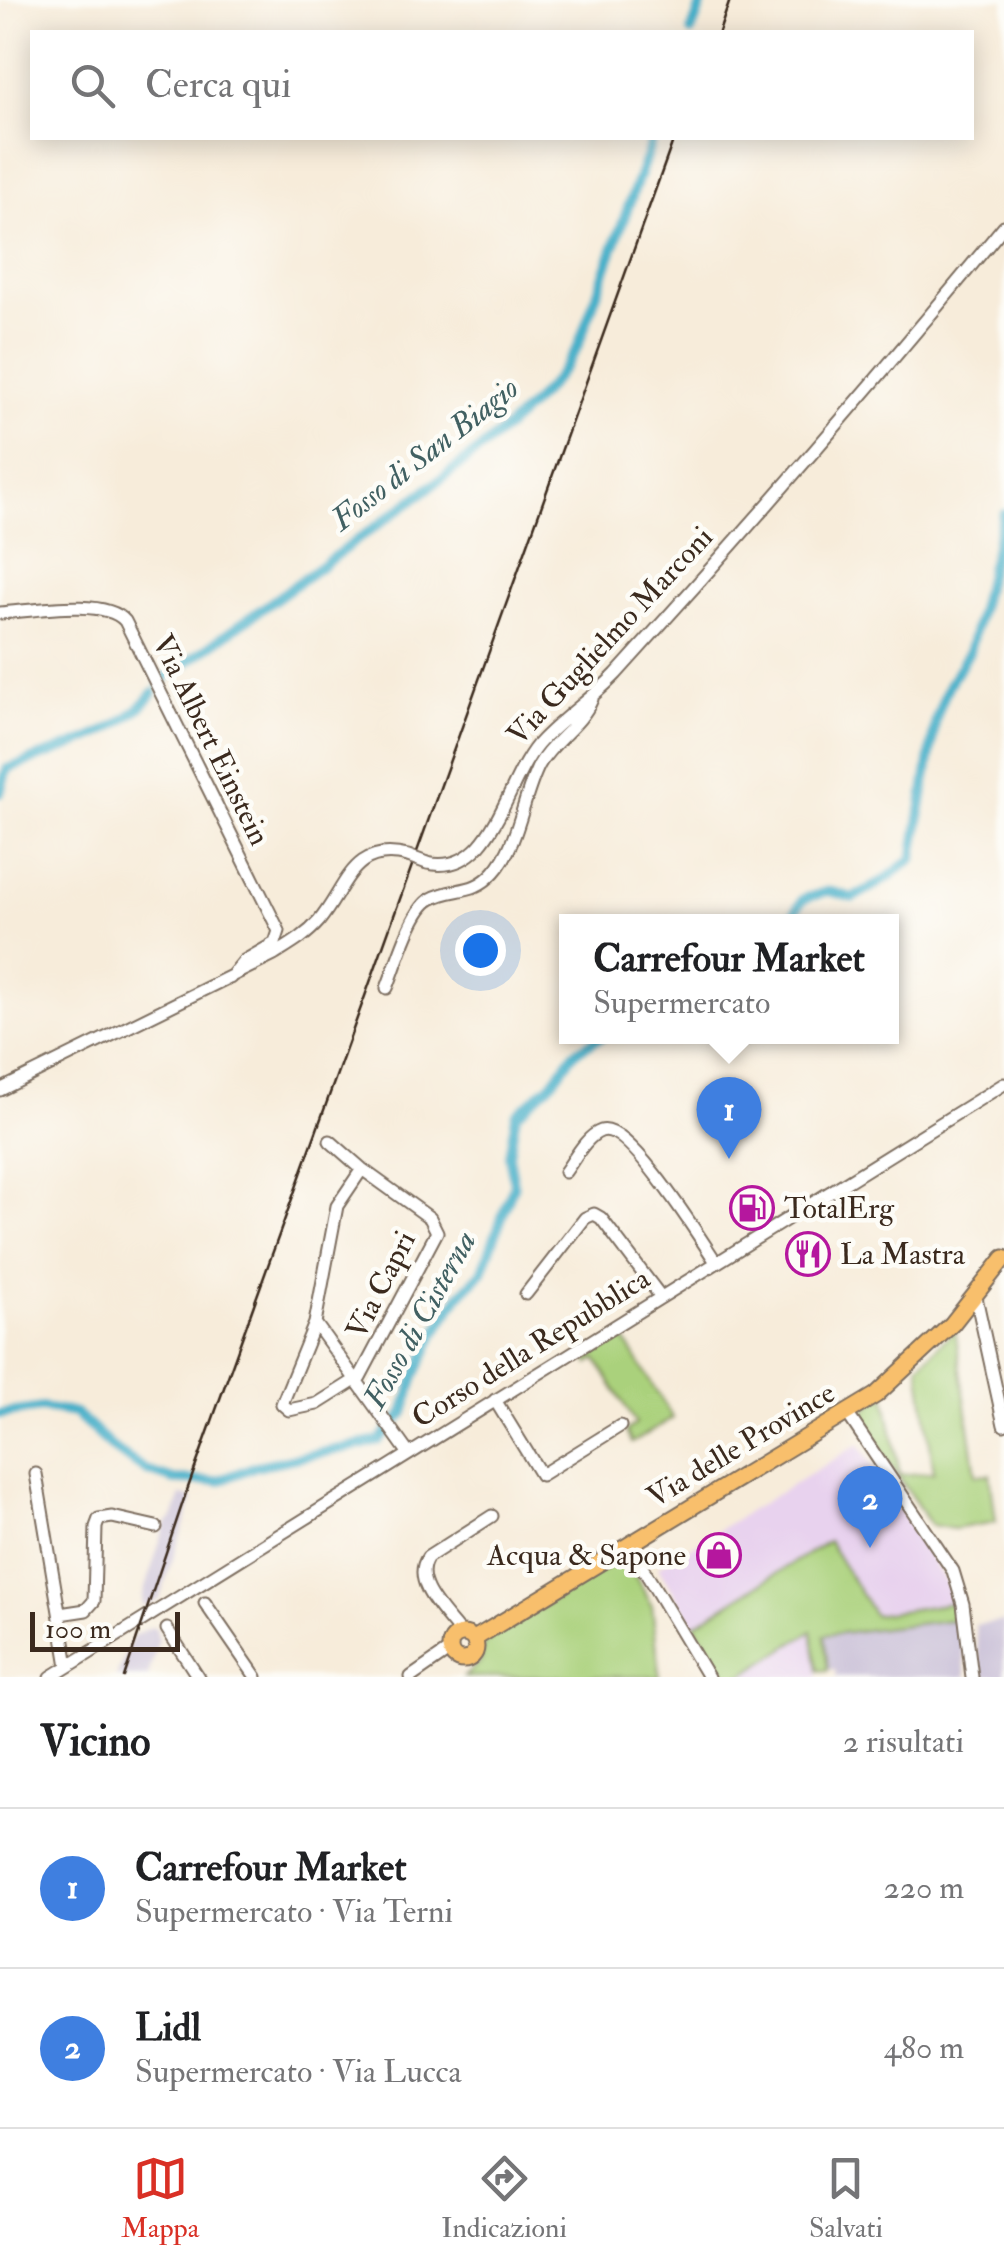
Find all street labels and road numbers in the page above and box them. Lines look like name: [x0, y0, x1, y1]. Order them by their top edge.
street label: Via Guglielmo Marconi: [499, 519, 721, 753]
street label: Via Albert Einstein: [144, 629, 278, 851]
street label: Via Capri: [338, 1225, 424, 1345]
street label: Corso della Repubblica: [405, 1259, 657, 1436]
street label: Via delle Province: [640, 1374, 842, 1516]

